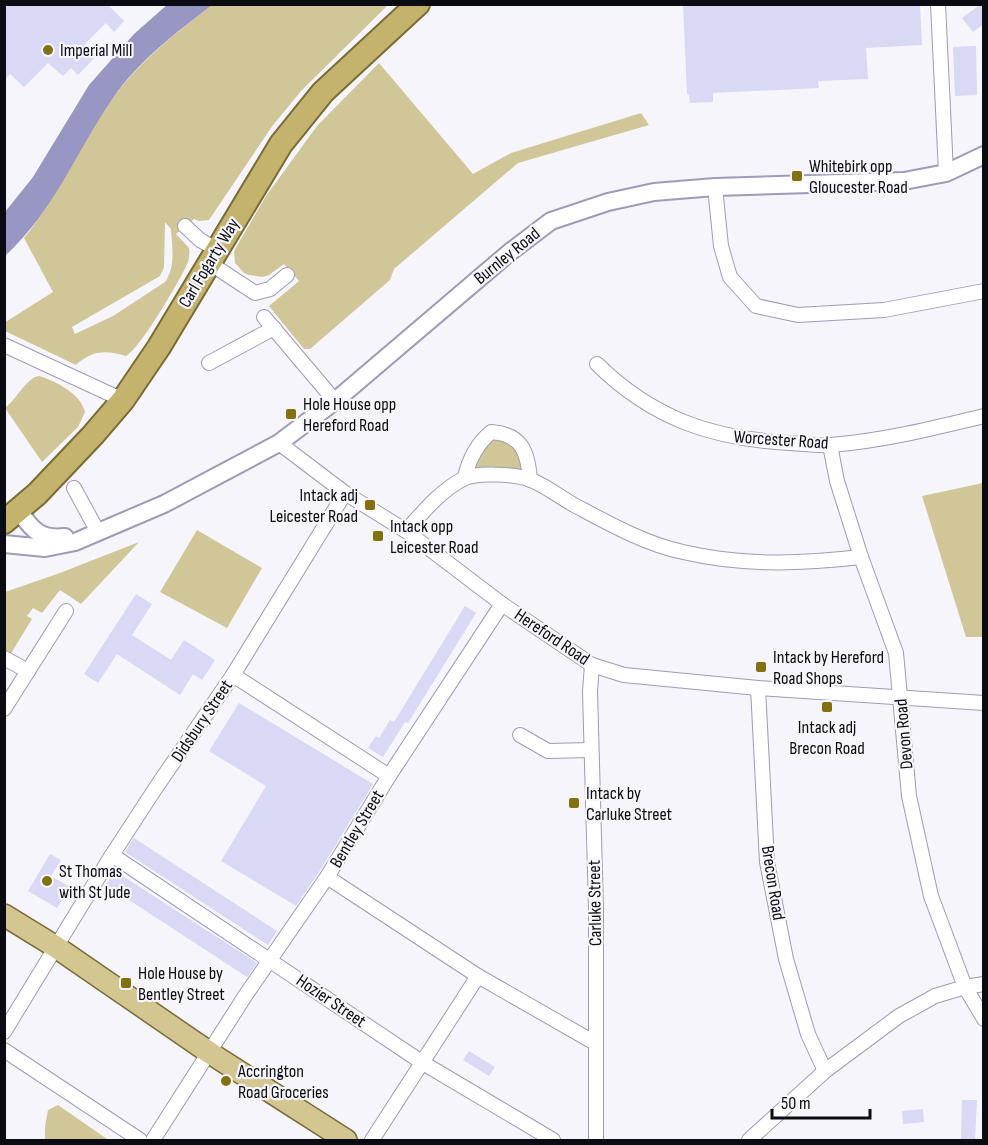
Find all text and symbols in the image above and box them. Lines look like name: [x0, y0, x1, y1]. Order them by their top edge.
place label: Imperial Mill: [60, 40, 132, 61]
marker: Imperial Mill: [41, 43, 55, 57]
place label: Whitebirk opp Gloucester Road: [809, 156, 908, 198]
marker: Whitebirk opp Gloucester Road: [790, 169, 804, 183]
street label: Carl Fogarty Way: [174, 215, 244, 311]
street label: Burnley Road: [470, 223, 544, 289]
place label: Hole House opp Hereford Road: [303, 394, 396, 436]
marker: Hole House opp Hereford Road: [284, 407, 298, 421]
street label: Worcester Road: [733, 426, 829, 454]
place label: Intack adj Leicester Road: [270, 485, 358, 527]
marker: Intack adj Leicester Road: [363, 498, 377, 512]
place label: Intack opp Leicester Road: [390, 516, 478, 558]
marker: Intack opp Leicester Road: [371, 529, 385, 543]
street label: Hereford Road: [510, 604, 594, 670]
place label: Intack by Hereford Road Shops: [773, 647, 884, 689]
marker: Intack by Hereford Road Shops: [754, 660, 768, 674]
street label: Didsbury Street: [167, 676, 237, 766]
street label: Devon Road: [890, 698, 918, 770]
marker: Intack adj Brecon Road: [820, 700, 834, 714]
place label: Intack adj Brecon Road: [789, 717, 865, 759]
place label: Intack by Carluke Street: [586, 783, 673, 825]
street label: Bentley Street: [326, 786, 389, 872]
marker: Intack by Carluke Street: [567, 796, 581, 810]
street label: Brecon Road: [757, 844, 789, 922]
street label: Carluke Street: [584, 859, 606, 946]
place label: St Thomas with St Jude: [59, 861, 131, 903]
marker: St Thomas with St Jude: [40, 874, 54, 888]
place label: Hole House by Bentley Street: [138, 963, 225, 1005]
street label: Hozier Street: [292, 970, 370, 1032]
marker: Hole House by Bentley Street: [119, 976, 133, 990]
place label: Accrington Road Groceries: [237, 1061, 329, 1103]
marker: Accrington Road Groceries: [219, 1074, 233, 1088]
scale bar: [772, 1082, 870, 1120]
text: 50 m: [781, 1093, 811, 1114]

